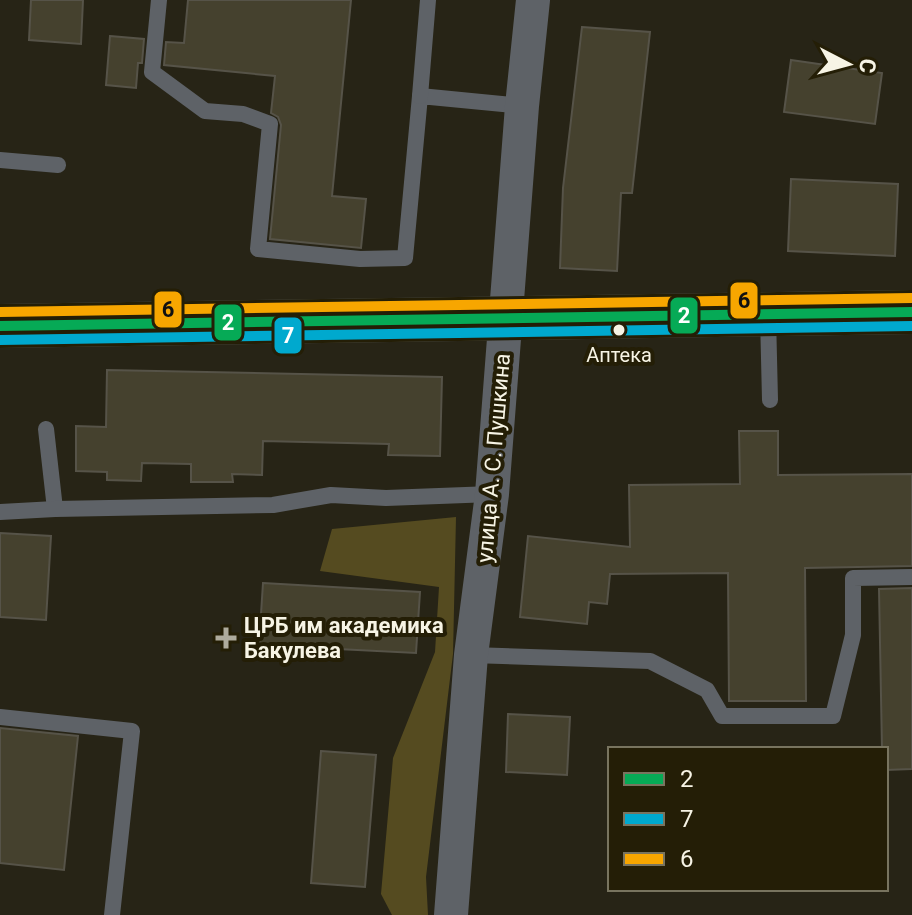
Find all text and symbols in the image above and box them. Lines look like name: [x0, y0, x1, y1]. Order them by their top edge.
north arrow: [808, 24, 888, 104]
text: С: [854, 58, 881, 75]
line badge: 6: [729, 281, 759, 320]
text: 6: [738, 288, 750, 313]
line badge: 6: [153, 290, 183, 329]
line badge: 2: [669, 296, 699, 335]
text: 6: [162, 297, 174, 322]
line badge: 2: [213, 303, 243, 342]
text: 2: [678, 303, 690, 328]
text: 2: [222, 310, 234, 335]
line badge: 7: [273, 316, 303, 355]
marker: Аптека: [611, 322, 627, 338]
text: 7: [282, 323, 294, 348]
place label: Аптека: [586, 343, 652, 367]
street label: улица А. С. Пушкина: [472, 352, 515, 564]
place label: ЦРБ им академика Бакулева: [244, 613, 444, 663]
marker: ЦРБ им академика Бакулева: [215, 627, 237, 649]
legend: [608, 747, 888, 891]
text: 2: [680, 765, 694, 793]
text: 7: [680, 805, 694, 833]
text: 6: [680, 845, 694, 873]

